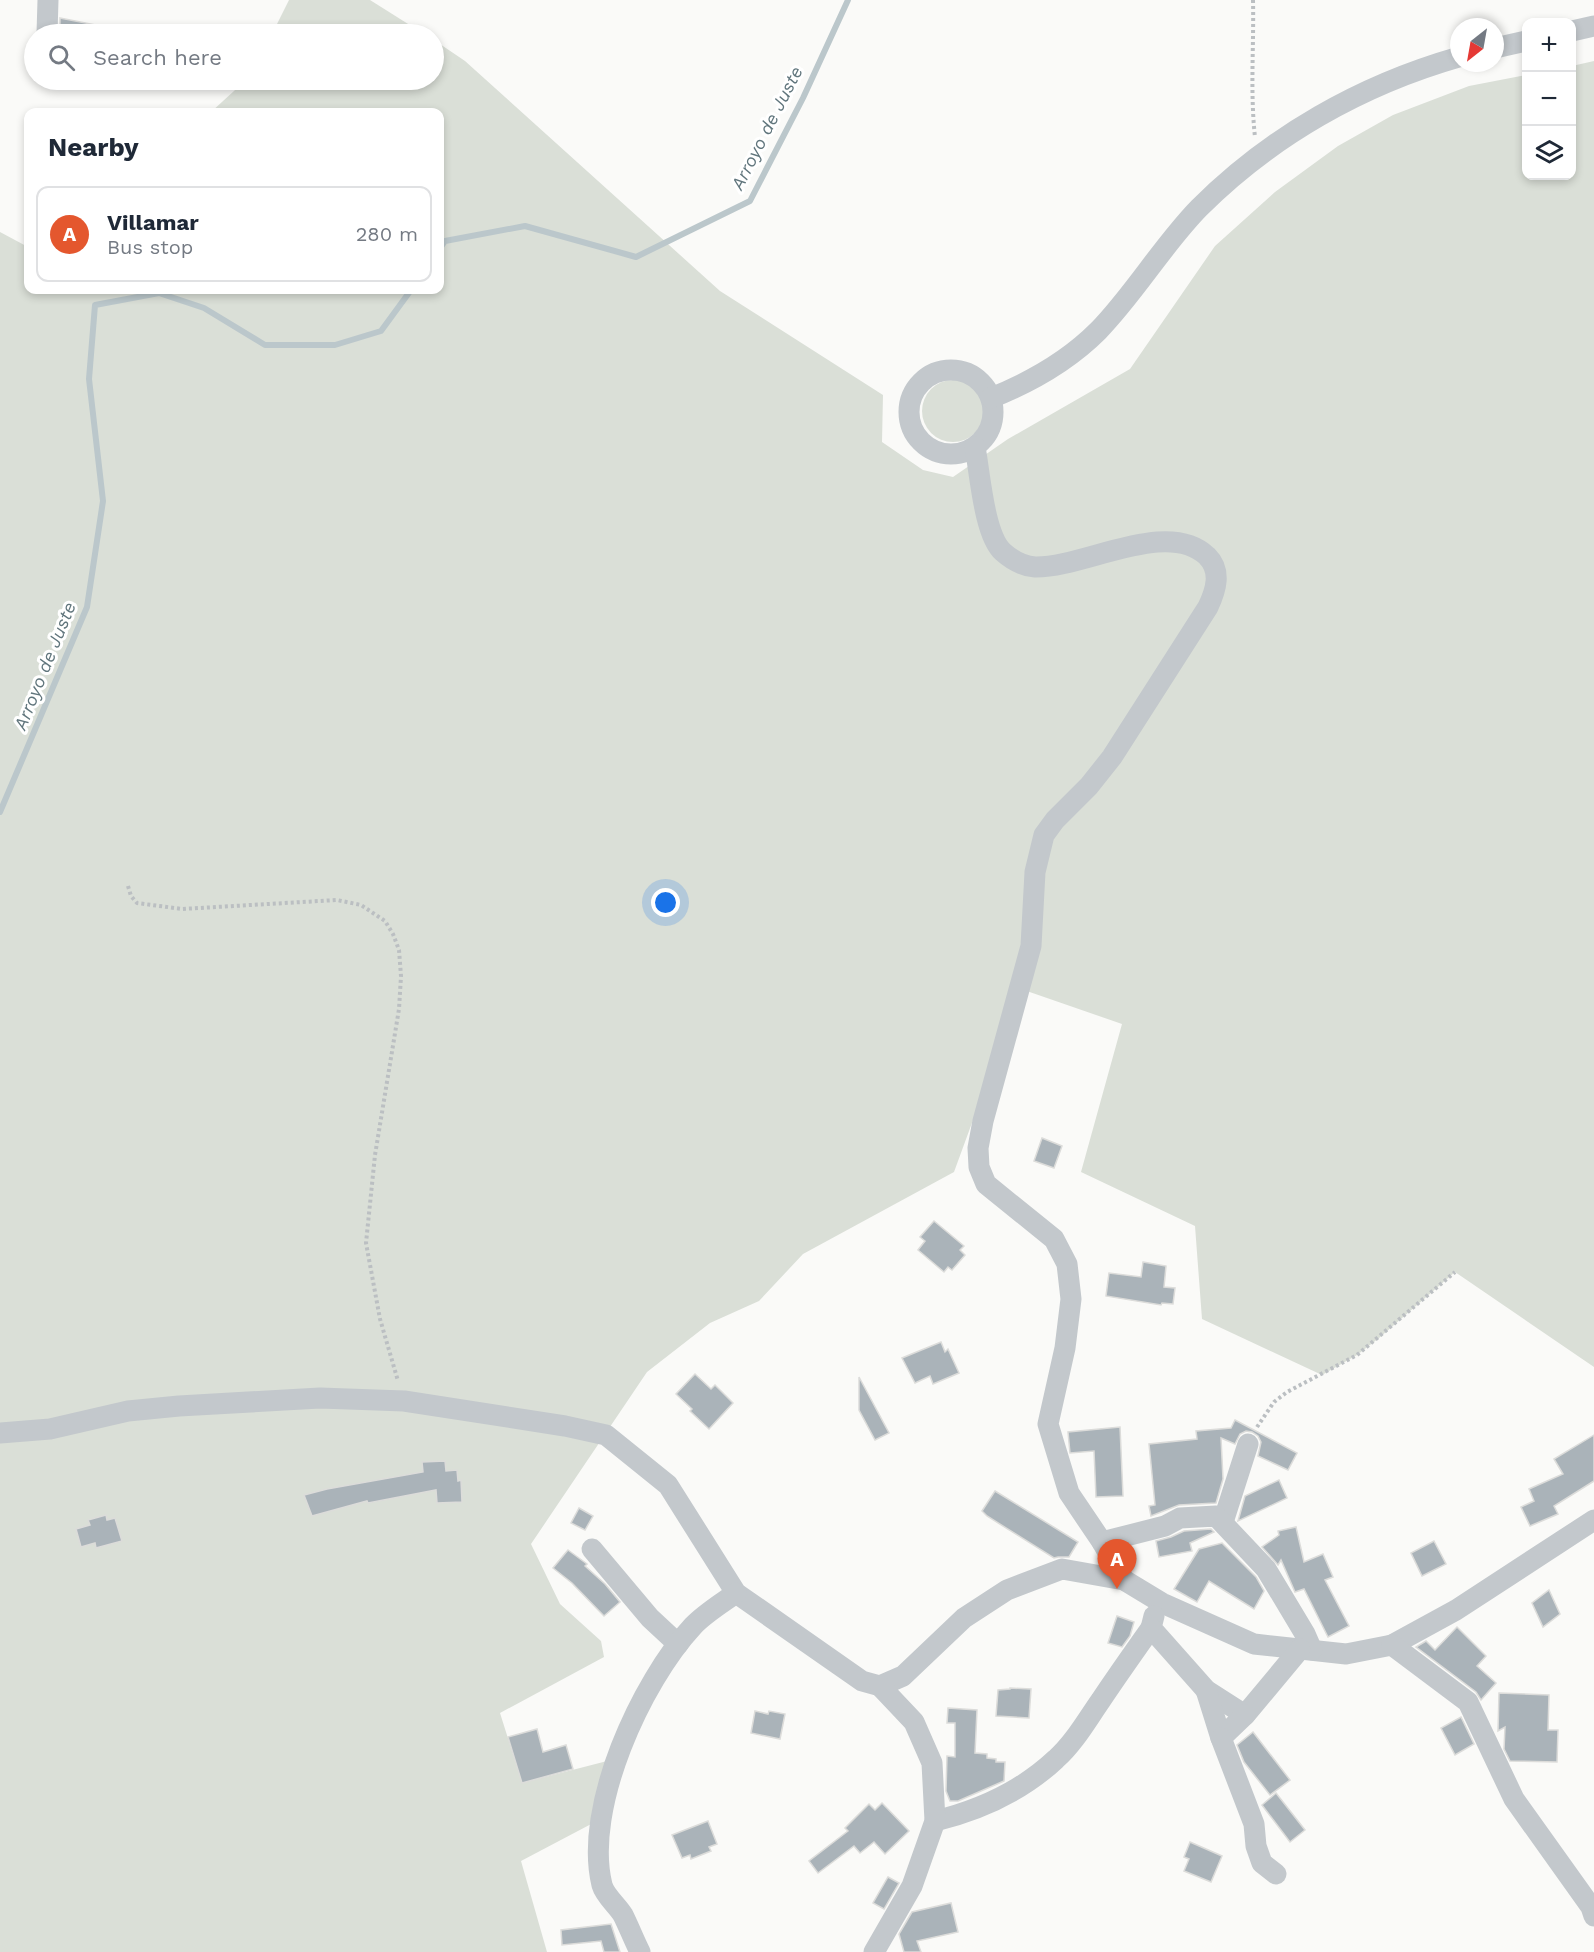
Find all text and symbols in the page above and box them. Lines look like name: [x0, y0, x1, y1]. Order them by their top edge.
north arrow: [1450, 18, 1504, 72]
map controls: [1522, 18, 1576, 180]
button: +: [1522, 18, 1576, 72]
search box: [24, 24, 444, 90]
icon: search: [45, 41, 78, 74]
text: Search here: [93, 45, 222, 70]
water label: Arroyo de Juste: [726, 62, 807, 194]
button: −: [1522, 72, 1576, 126]
button: layers: [1522, 126, 1576, 180]
text: Nearby: [48, 132, 139, 162]
text: Villamar: [107, 210, 199, 235]
text: A: [63, 222, 76, 246]
text: 280 m: [356, 222, 418, 246]
text: Bus stop: [107, 235, 193, 259]
water label: Arroyo de Juste: [9, 599, 80, 734]
your location: [651, 888, 680, 917]
pin: A: [1098, 1540, 1136, 1589]

